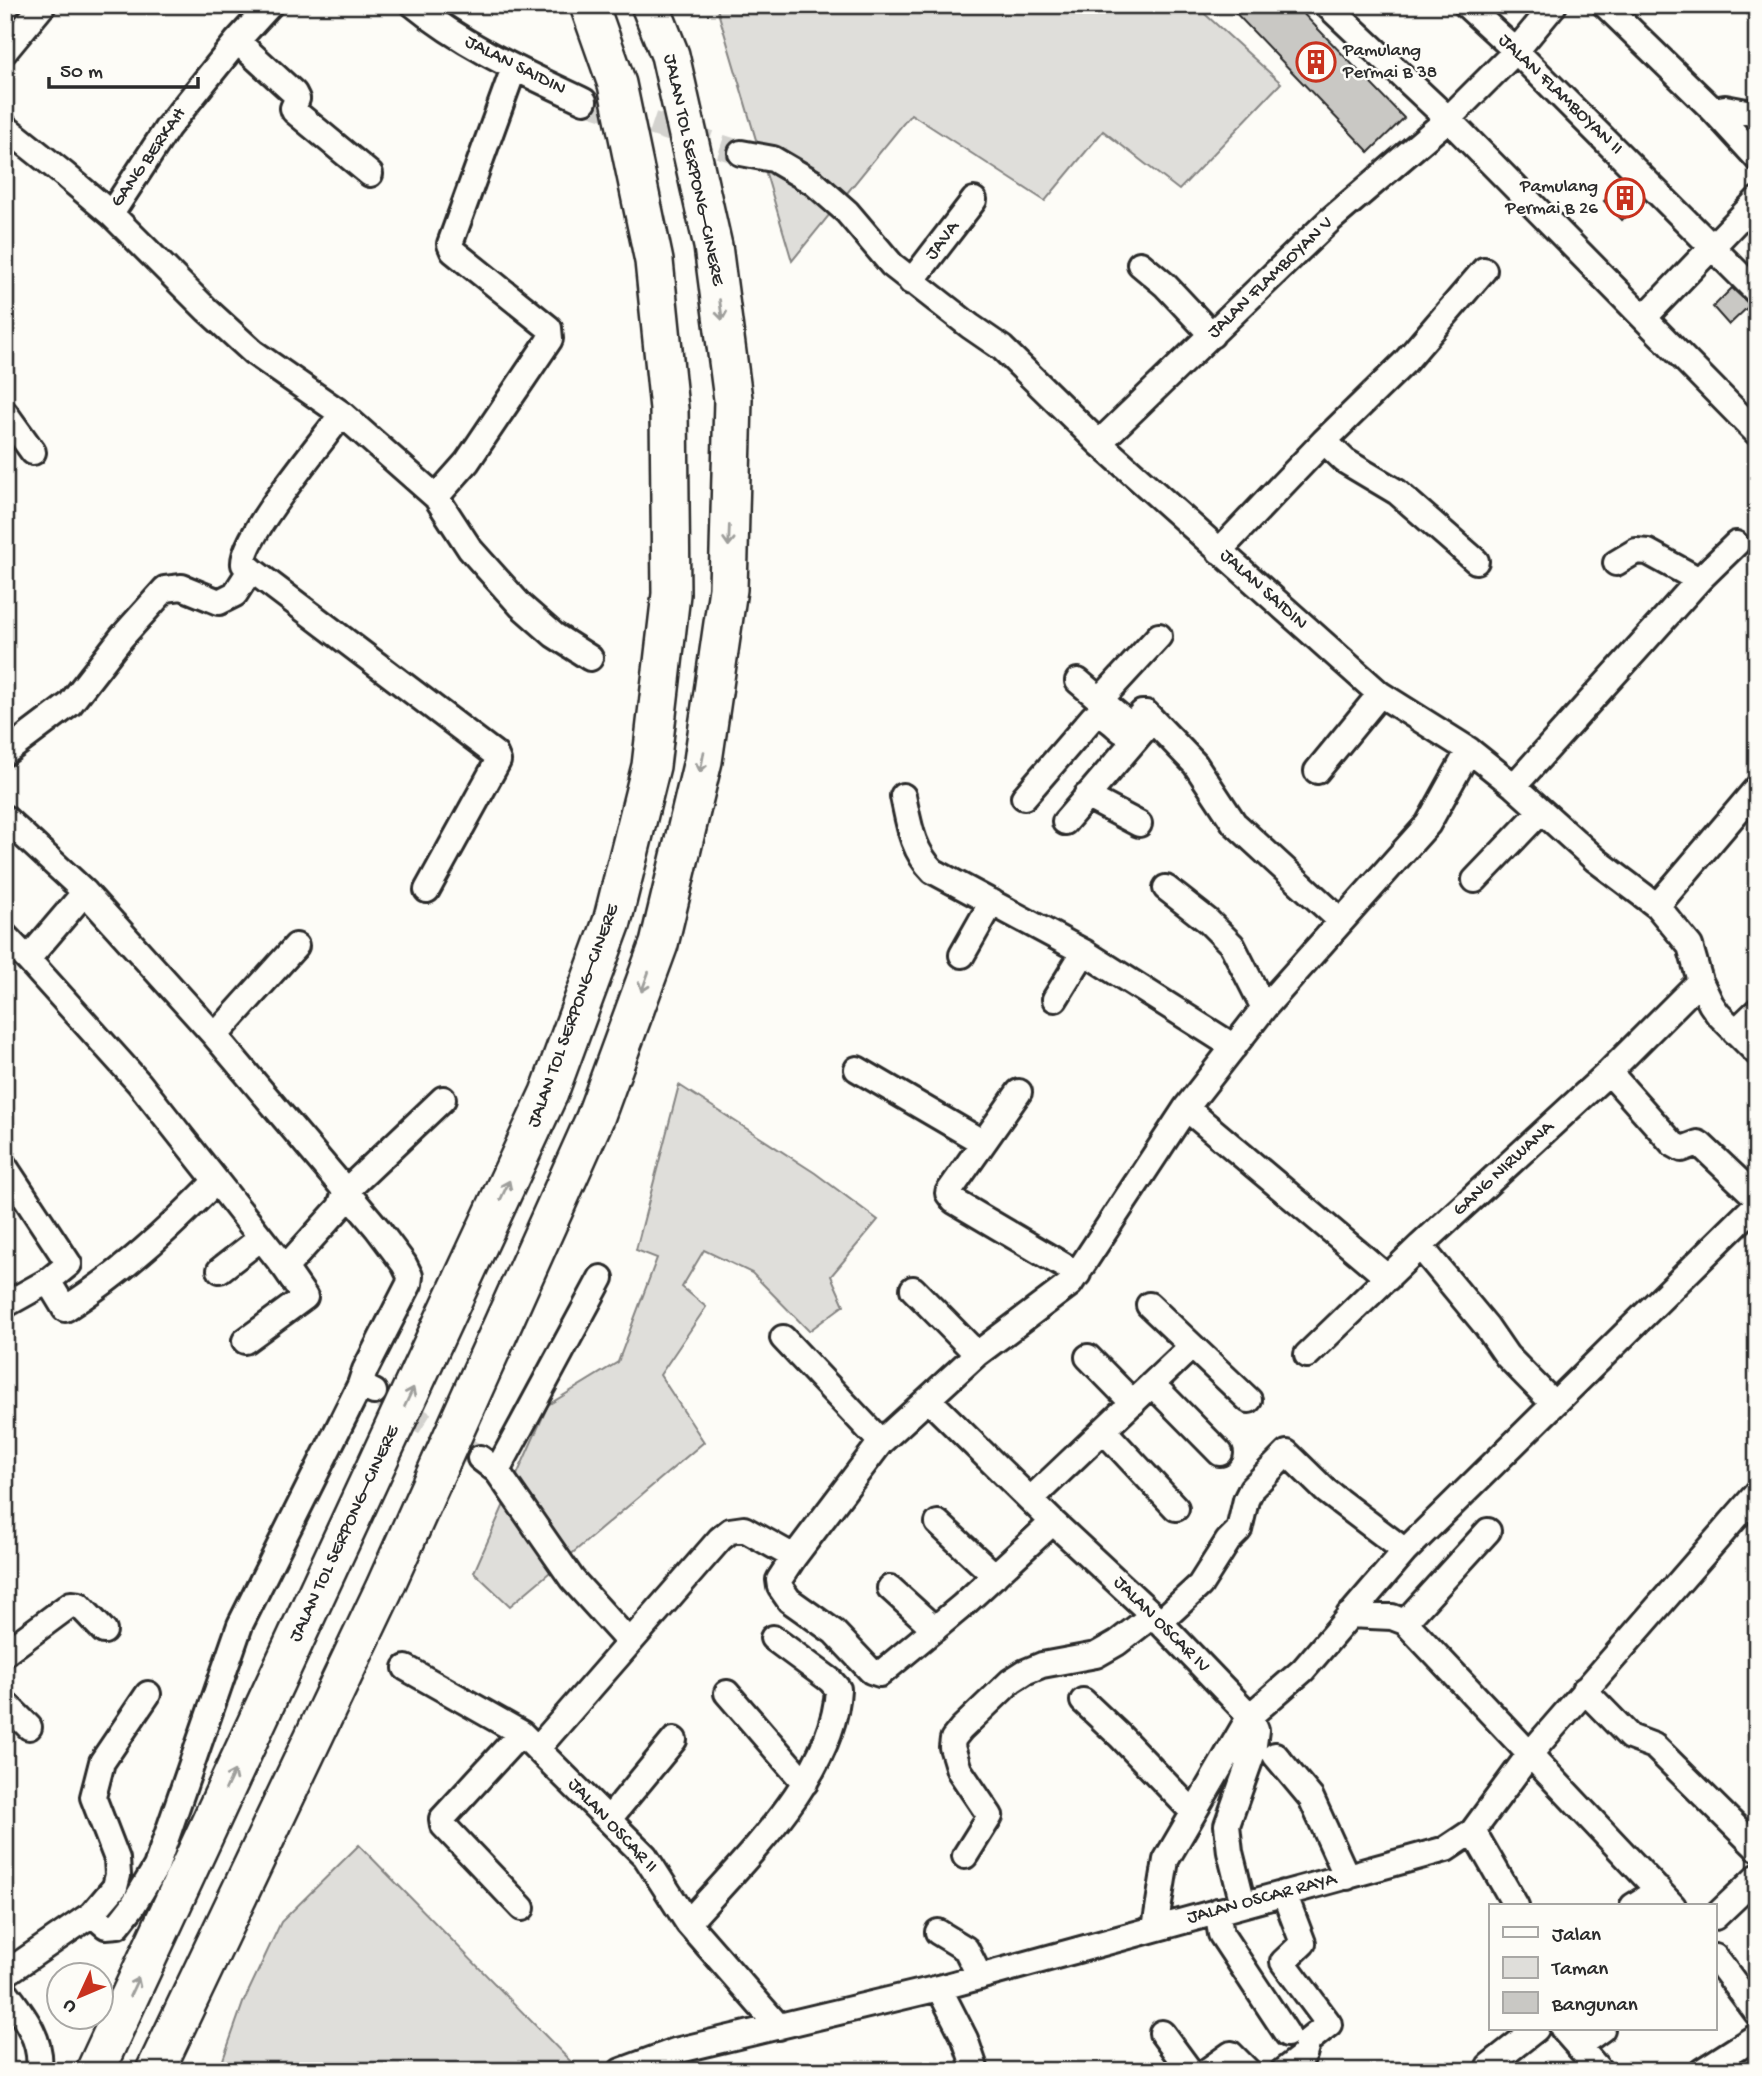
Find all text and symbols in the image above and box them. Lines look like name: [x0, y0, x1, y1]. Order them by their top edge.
street label: JALAN FLAMBOYAN II: [1493, 30, 1627, 160]
street label: JALAN SAIDIN: [461, 31, 569, 101]
place label: Pamulang Permai B 38: [1342, 40, 1437, 85]
building icon: Pamulang Permai B 38: [1295, 41, 1337, 83]
scale bar: [49, 46, 198, 90]
street label: JALAN TOL SERPONG–CINERE: [657, 52, 729, 289]
text: 50 m: [60, 61, 103, 86]
street label: GANG BERKAH: [106, 104, 192, 212]
place label: Pamulang Permai B 26: [1504, 176, 1598, 221]
building icon: Pamulang Permai B 26: [1604, 177, 1646, 219]
street label: JALAN FLAMBOYAN V: [1203, 212, 1339, 344]
street label: JAVA: [921, 215, 966, 265]
one-way arrow: [715, 298, 728, 320]
one-way arrow: [722, 524, 736, 547]
street label: JALAN SAIDIN: [1214, 545, 1312, 635]
one-way arrow: [695, 750, 708, 773]
street label: JALAN TOL SERPONG–CINERE: [523, 900, 626, 1131]
one-way arrow: [638, 970, 650, 992]
street label: GANG NIRWANA: [1449, 1115, 1561, 1222]
one-way arrow: [499, 1180, 512, 1201]
one-way arrow: [403, 1386, 416, 1408]
street label: JALAN TOL SERPONG–CINERE: [285, 1421, 406, 1646]
street label: JALAN OSCAR IV: [1108, 1572, 1214, 1678]
one-way arrow: [225, 1770, 238, 1791]
street label: JALAN OSCAR II: [562, 1774, 662, 1878]
street label: JALAN OSCAR RAYA: [1185, 1868, 1341, 1930]
legend: [1489, 1904, 1716, 2030]
text: Jalan: [1552, 1924, 1601, 1949]
text: Taman: [1551, 1958, 1608, 1983]
north arrow: [46, 1960, 116, 2030]
one-way arrow: [128, 1976, 141, 1998]
text: U: [58, 1993, 82, 2017]
text: Bangunan: [1551, 1994, 1638, 2019]

